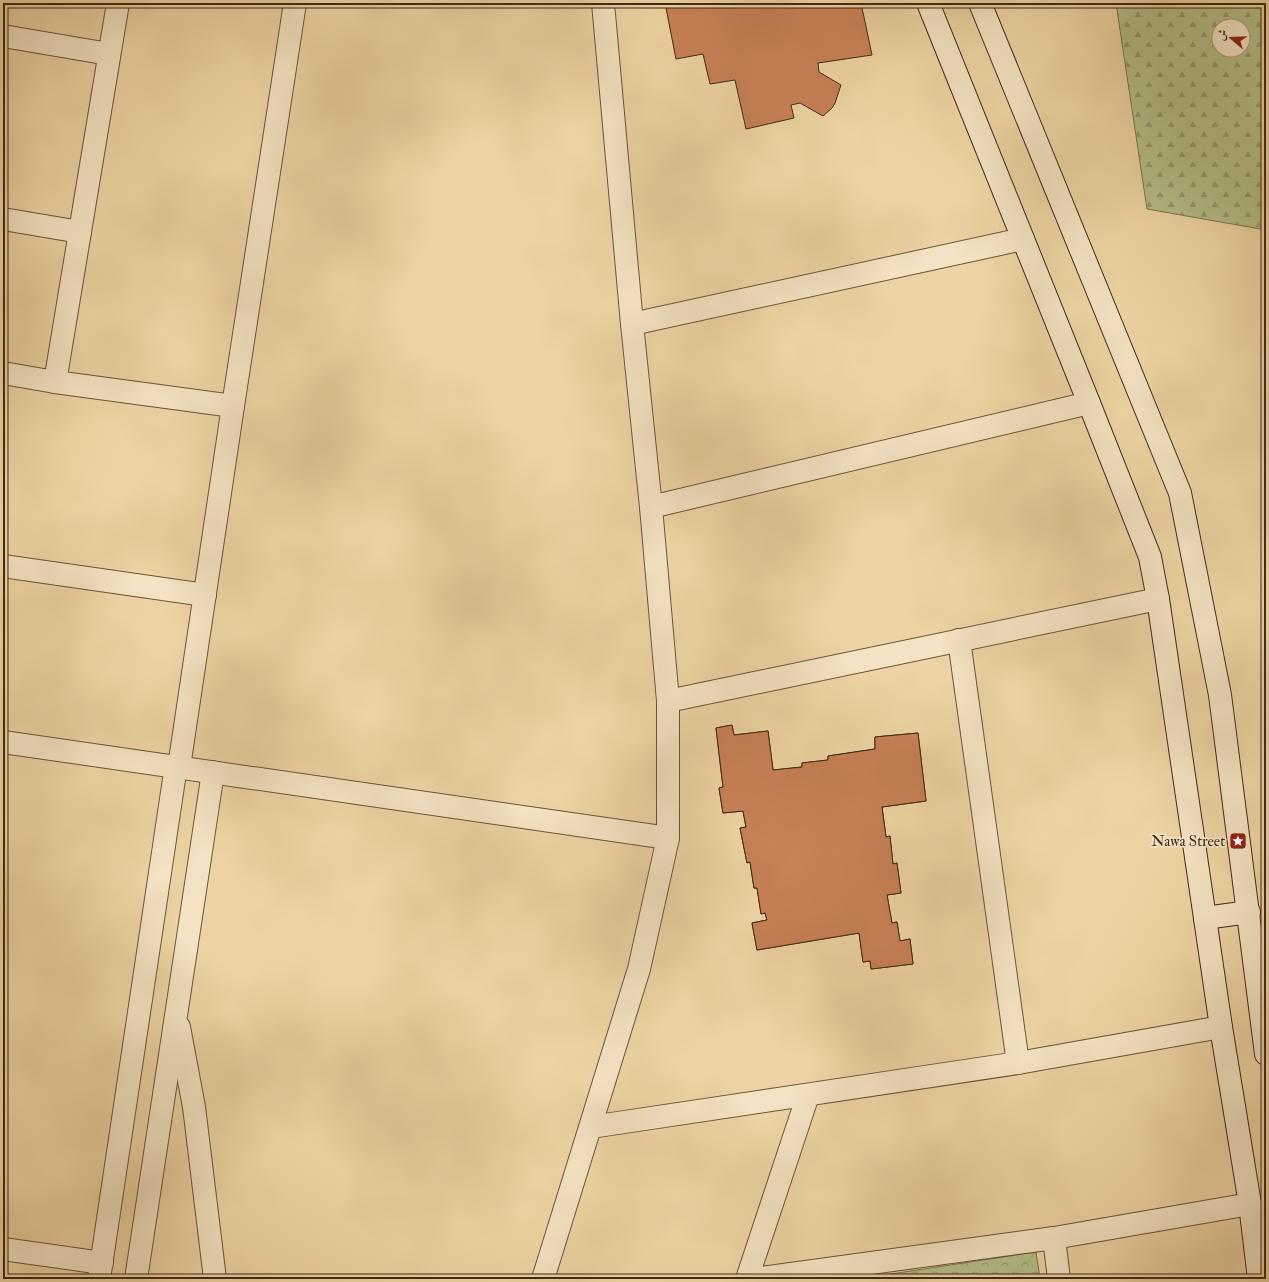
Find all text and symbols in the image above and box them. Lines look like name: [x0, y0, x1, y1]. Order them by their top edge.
north arrow: [1211, 18, 1251, 58]
text: ش: [1214, 28, 1230, 42]
place icon: Nawa Street: [1228, 831, 1248, 851]
place label: Nawa Street: [1151, 832, 1225, 851]

